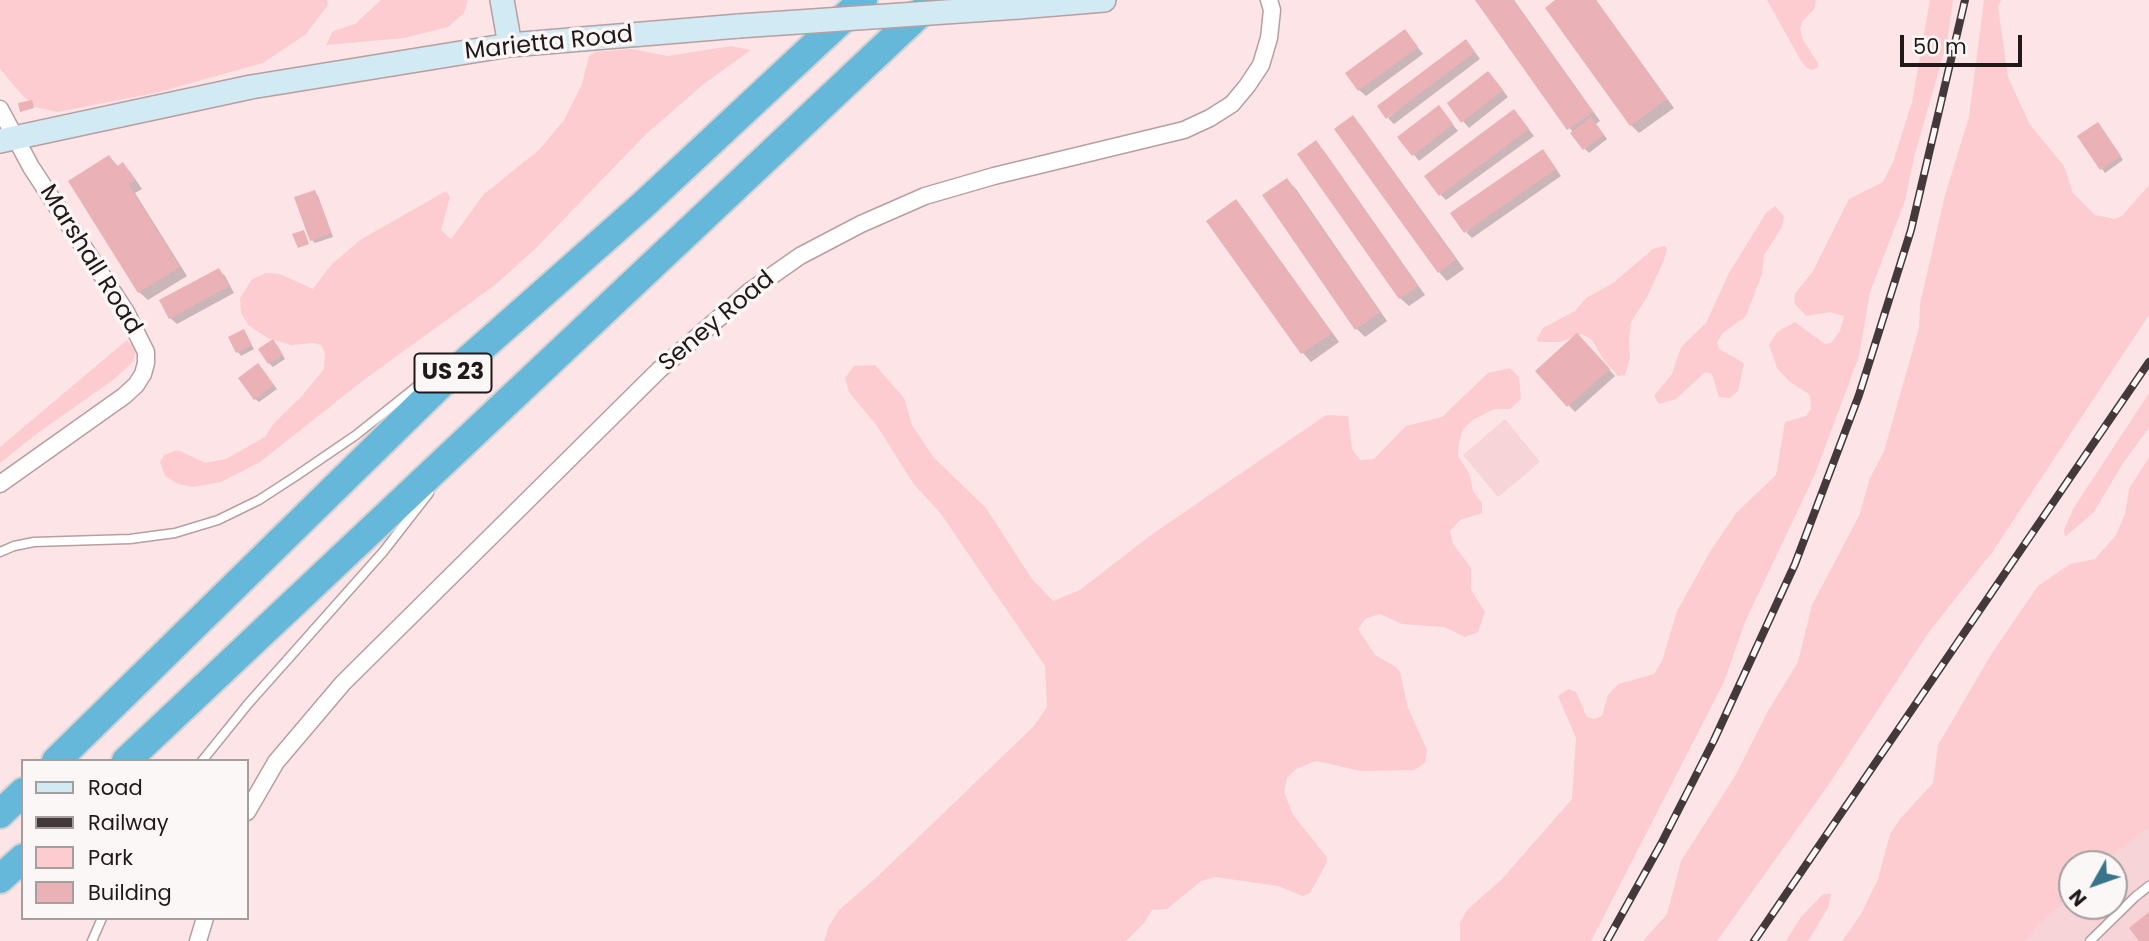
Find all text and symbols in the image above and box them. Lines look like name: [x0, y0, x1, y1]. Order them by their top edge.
street label: Marietta Road: [463, 21, 635, 67]
scale bar: [1904, 21, 2026, 65]
text: 50 m: [1913, 32, 1967, 61]
street label: Marshall Road: [33, 180, 147, 340]
street label: Seney Road: [654, 265, 780, 379]
road number: US 23: [414, 354, 491, 392]
legend: [21, 759, 248, 920]
text: Road: [88, 773, 143, 802]
text: Railway: [88, 808, 169, 837]
text: Park: [88, 843, 133, 872]
north arrow: [2058, 850, 2128, 920]
text: Building: [88, 878, 172, 907]
text: N: [2063, 883, 2093, 912]

